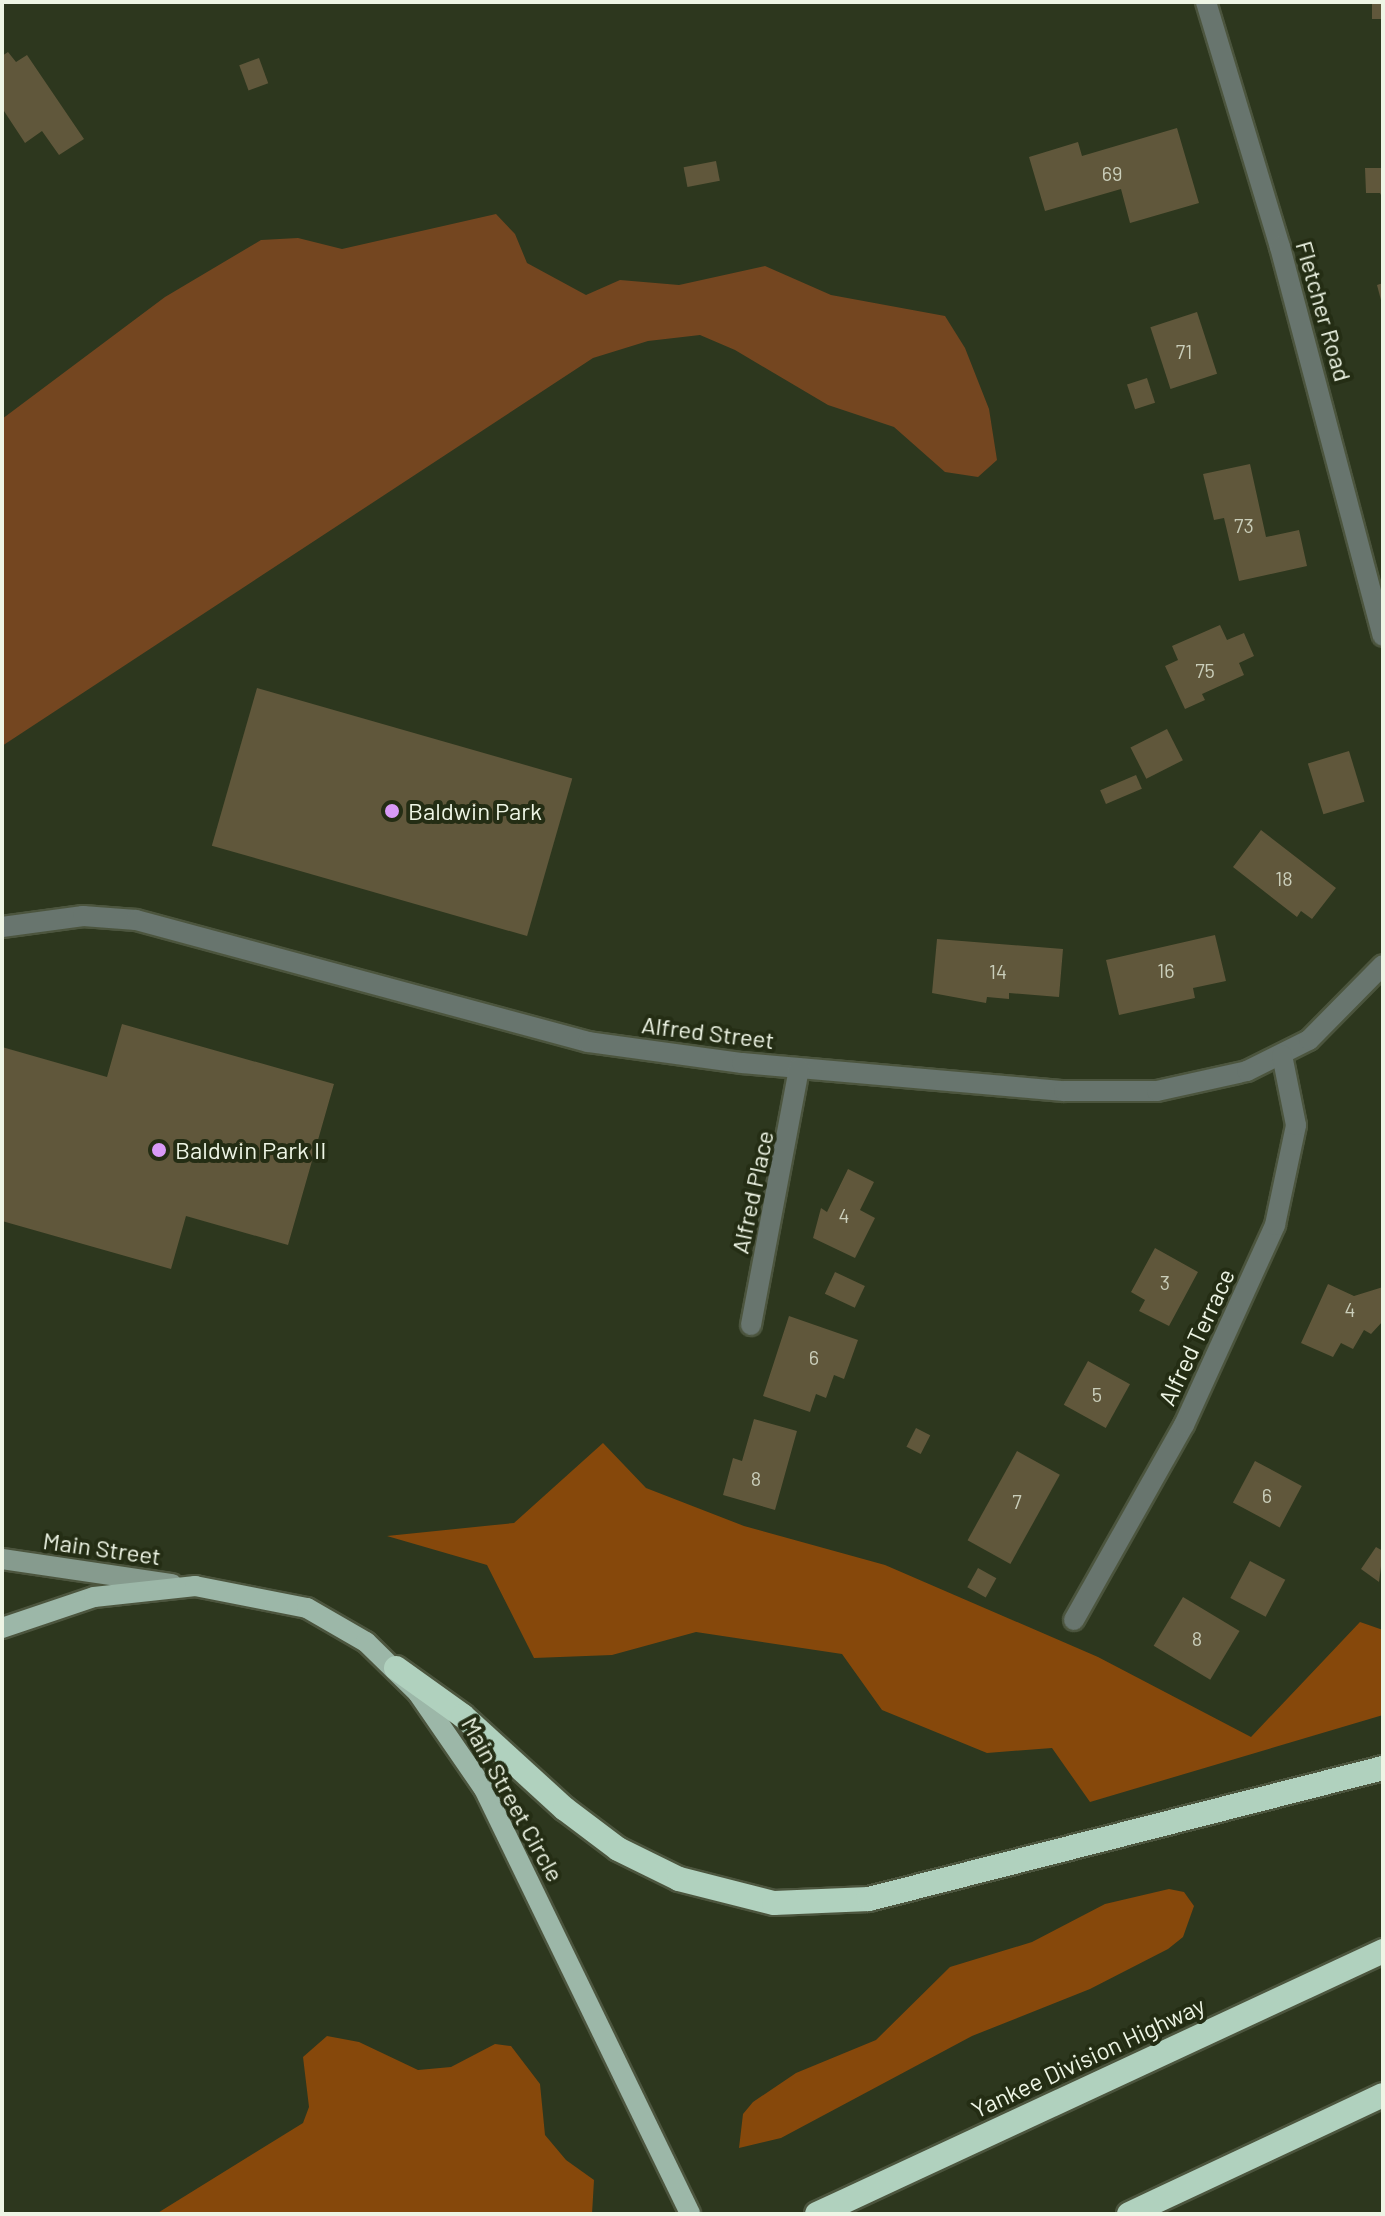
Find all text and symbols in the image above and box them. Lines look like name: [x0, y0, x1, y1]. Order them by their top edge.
house number: 69: [1102, 161, 1122, 185]
street label: Fletcher Road: [1290, 237, 1358, 385]
house number: 71: [1176, 339, 1192, 363]
house number: 73: [1234, 513, 1254, 537]
house number: 75: [1195, 658, 1215, 682]
place label: Baldwin Park: [408, 797, 542, 825]
marker: Baldwin Park: [383, 802, 401, 820]
house number: 18: [1275, 866, 1293, 890]
house number: 16: [1157, 958, 1175, 982]
house number: 14: [989, 959, 1007, 983]
street label: Alfred Street: [640, 1010, 776, 1054]
street label: Alfred Place: [725, 1128, 779, 1256]
place label: Baldwin Park II: [175, 1136, 326, 1164]
marker: Baldwin Park II: [150, 1141, 168, 1159]
house number: 4: [838, 1203, 850, 1227]
street label: Alfred Terrace: [1152, 1264, 1240, 1410]
house number: 3: [1160, 1270, 1170, 1294]
house number: 4: [1344, 1297, 1356, 1321]
house number: 6: [809, 1345, 819, 1369]
house number: 5: [1092, 1382, 1102, 1406]
house number: 8: [751, 1466, 761, 1490]
house number: 6: [1262, 1483, 1272, 1507]
house number: 7: [1012, 1489, 1022, 1513]
street label: Main Street: [41, 1525, 163, 1571]
house number: 8: [1192, 1626, 1202, 1650]
street label: Main Street Circle: [456, 1712, 570, 1886]
street label: Yankee Division Highway: [967, 1990, 1209, 2124]

